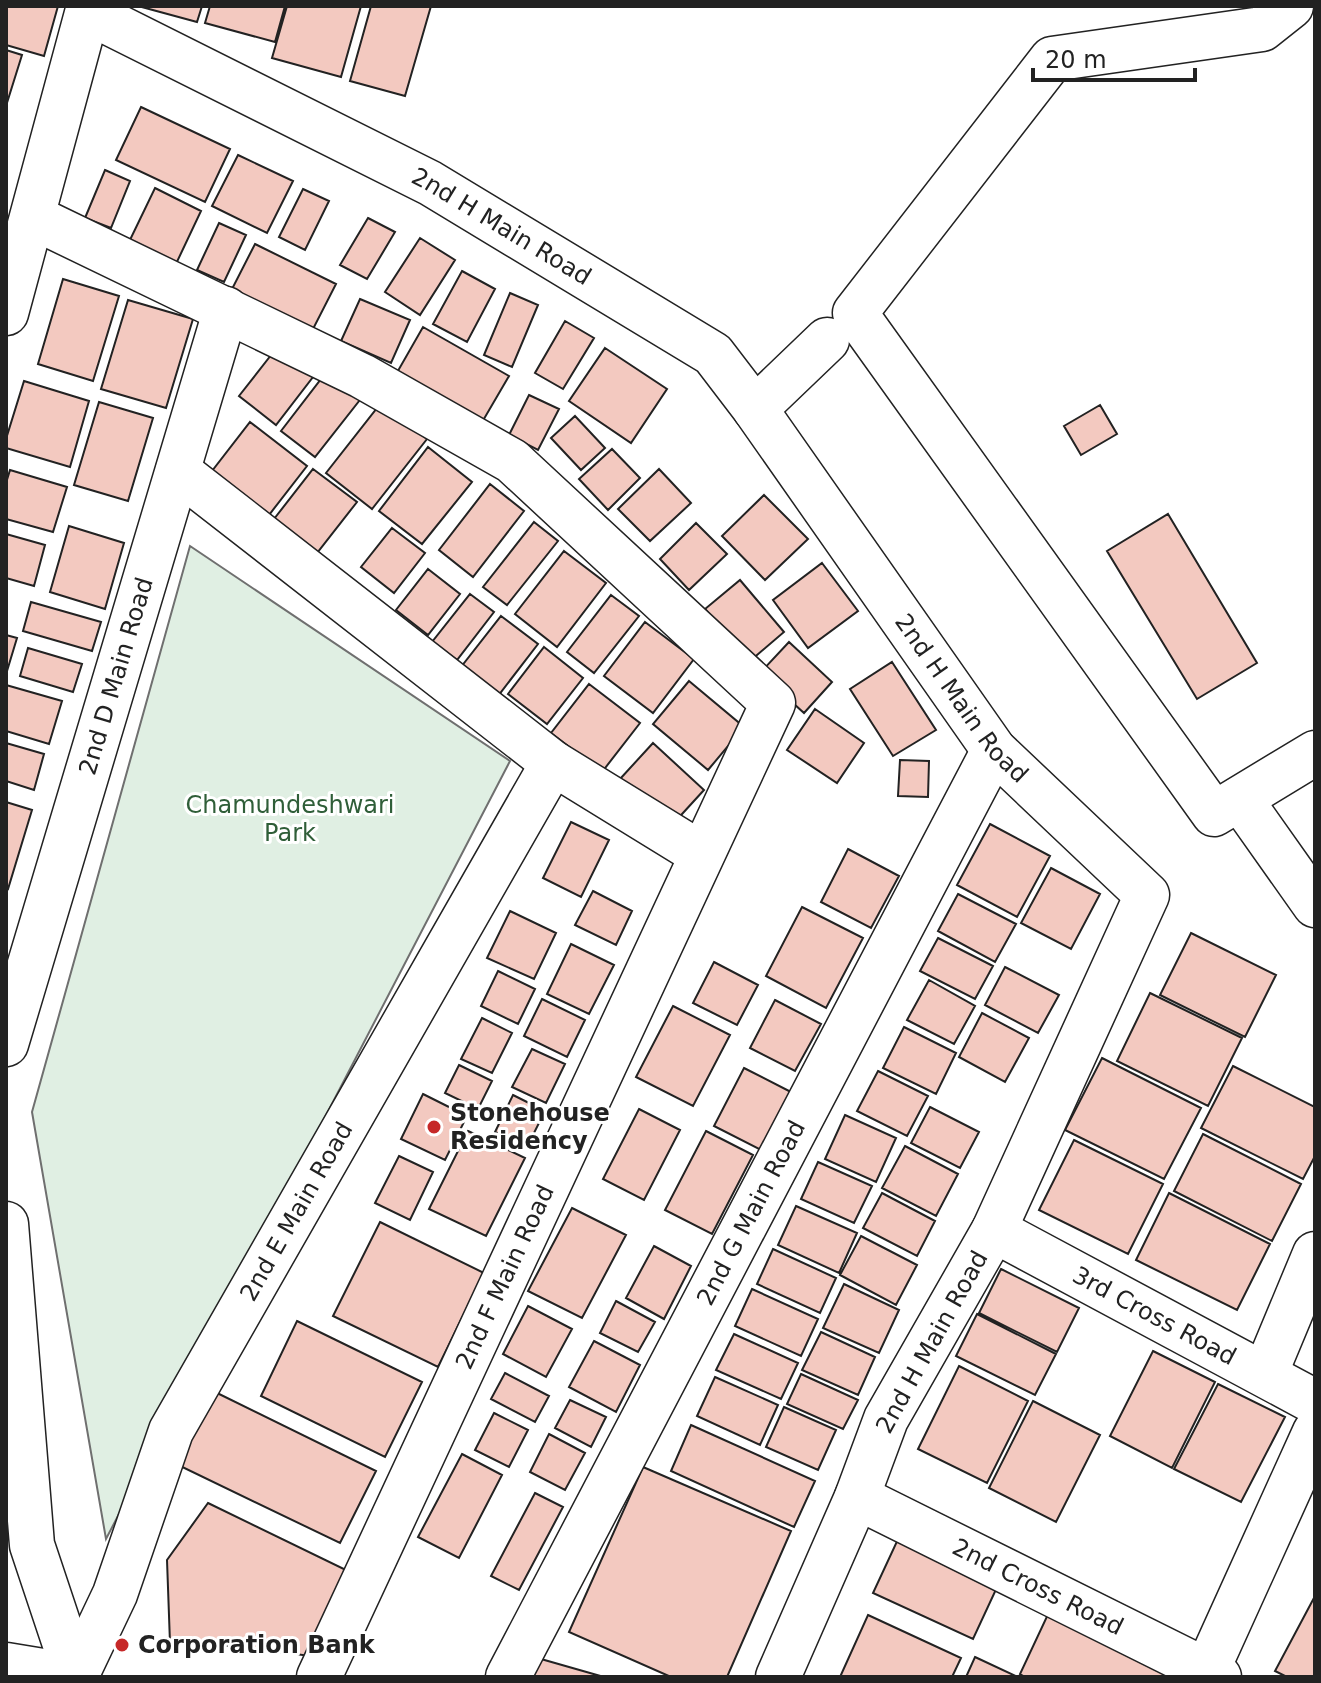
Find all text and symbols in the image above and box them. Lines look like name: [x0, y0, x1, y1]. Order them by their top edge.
scale bar: [1033, 32, 1195, 82]
text: 20 m: [1045, 46, 1107, 74]
street label: 2nd H Main Road: [407, 162, 596, 291]
street label: 2nd D Main Road: [73, 574, 159, 778]
street label: 2nd H Main Road: [889, 609, 1034, 789]
park label: Chamundeshwari Park: [185, 791, 395, 847]
place label: Stonehouse Residency: [450, 1099, 610, 1155]
street label: 2nd G Main Road: [691, 1116, 811, 1310]
street label: 2nd E Main Road: [234, 1117, 359, 1306]
marker: Stonehouse Residency: [425, 1118, 443, 1136]
street label: 2nd F Main Road: [450, 1180, 560, 1374]
street label: 2nd H Main Road: [870, 1246, 994, 1438]
street label: 3rd Cross Road: [1068, 1261, 1241, 1371]
street label: 2nd Cross Road: [948, 1533, 1128, 1641]
place label: Corporation Bank: [138, 1631, 376, 1659]
marker: Corporation Bank: [113, 1636, 131, 1654]

